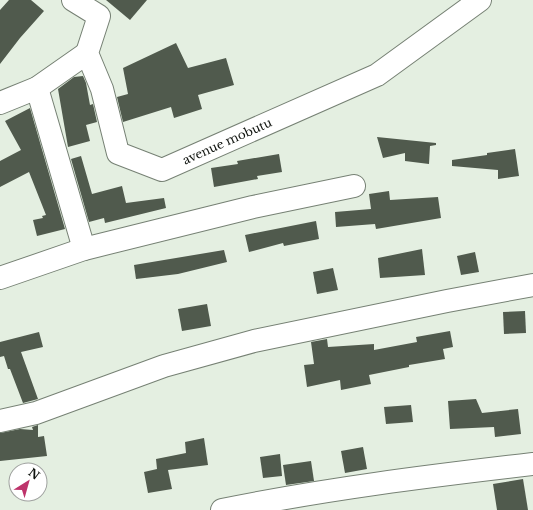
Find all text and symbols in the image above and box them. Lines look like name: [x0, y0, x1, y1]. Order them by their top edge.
street label: avenue mobutu: [180, 115, 274, 167]
north arrow: [8, 462, 48, 502]
text: N: [26, 465, 43, 483]

